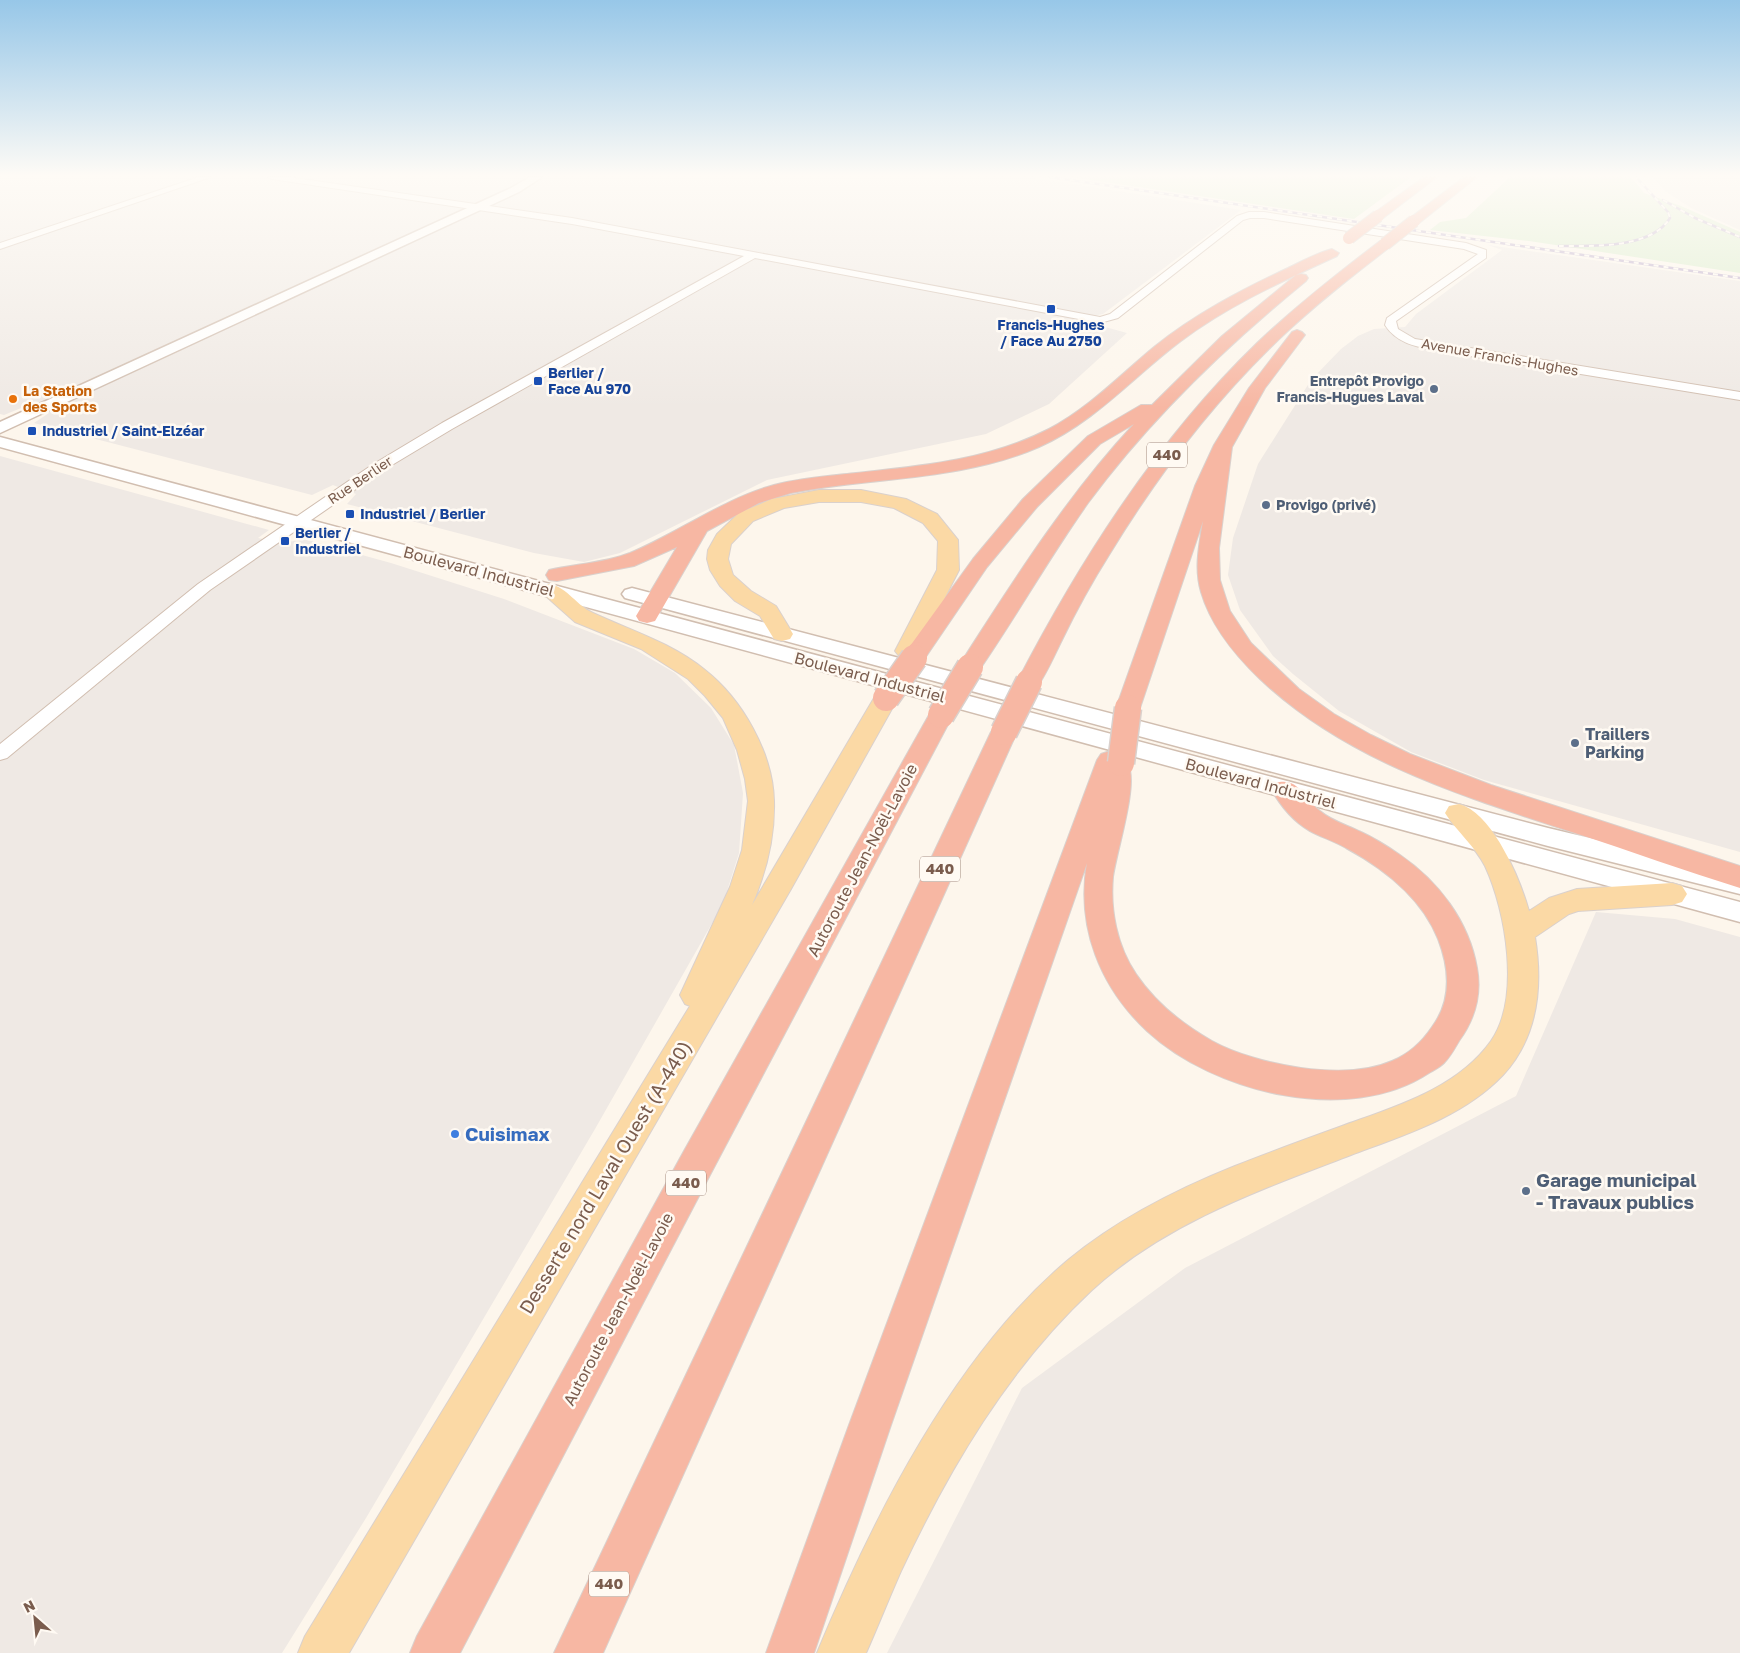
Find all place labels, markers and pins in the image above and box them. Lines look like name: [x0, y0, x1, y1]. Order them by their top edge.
marker: Francis-Hughes / Face Au 2750: [1045, 303, 1057, 315]
place label: Francis-Hughes / Face Au 2750: [997, 316, 1105, 349]
place label: Berlier / Face Au 970: [548, 364, 631, 397]
place label: Entrepôt Provigo Francis-Hugues Laval: [1277, 372, 1424, 405]
marker: Berlier / Face Au 970: [532, 375, 544, 387]
place label: La Station des Sports: [23, 382, 97, 415]
marker: Entrepôt Provigo Francis-Hugues Laval: [1428, 383, 1440, 395]
marker: La Station des Sports: [7, 393, 19, 405]
place label: Industriel / Saint-Elzéar: [42, 422, 205, 439]
marker: Industriel / Saint-Elzéar: [26, 425, 38, 437]
place label: Provigo (privé): [1276, 496, 1376, 513]
marker: Provigo (privé): [1260, 499, 1272, 511]
place label: Industriel / Berlier: [360, 505, 486, 522]
marker: Industriel / Berlier: [344, 508, 356, 520]
place label: Berlier / Industriel: [295, 524, 361, 557]
marker: Berlier / Industriel: [279, 535, 291, 547]
place label: Traillers Parking: [1585, 724, 1650, 762]
marker: Traillers Parking: [1569, 737, 1581, 749]
place label: Cuisimax: [465, 1122, 550, 1145]
marker: Cuisimax: [449, 1128, 461, 1140]
place label: Garage municipal - Travaux publics: [1536, 1168, 1697, 1213]
marker: Garage municipal - Travaux publics: [1520, 1185, 1532, 1197]

